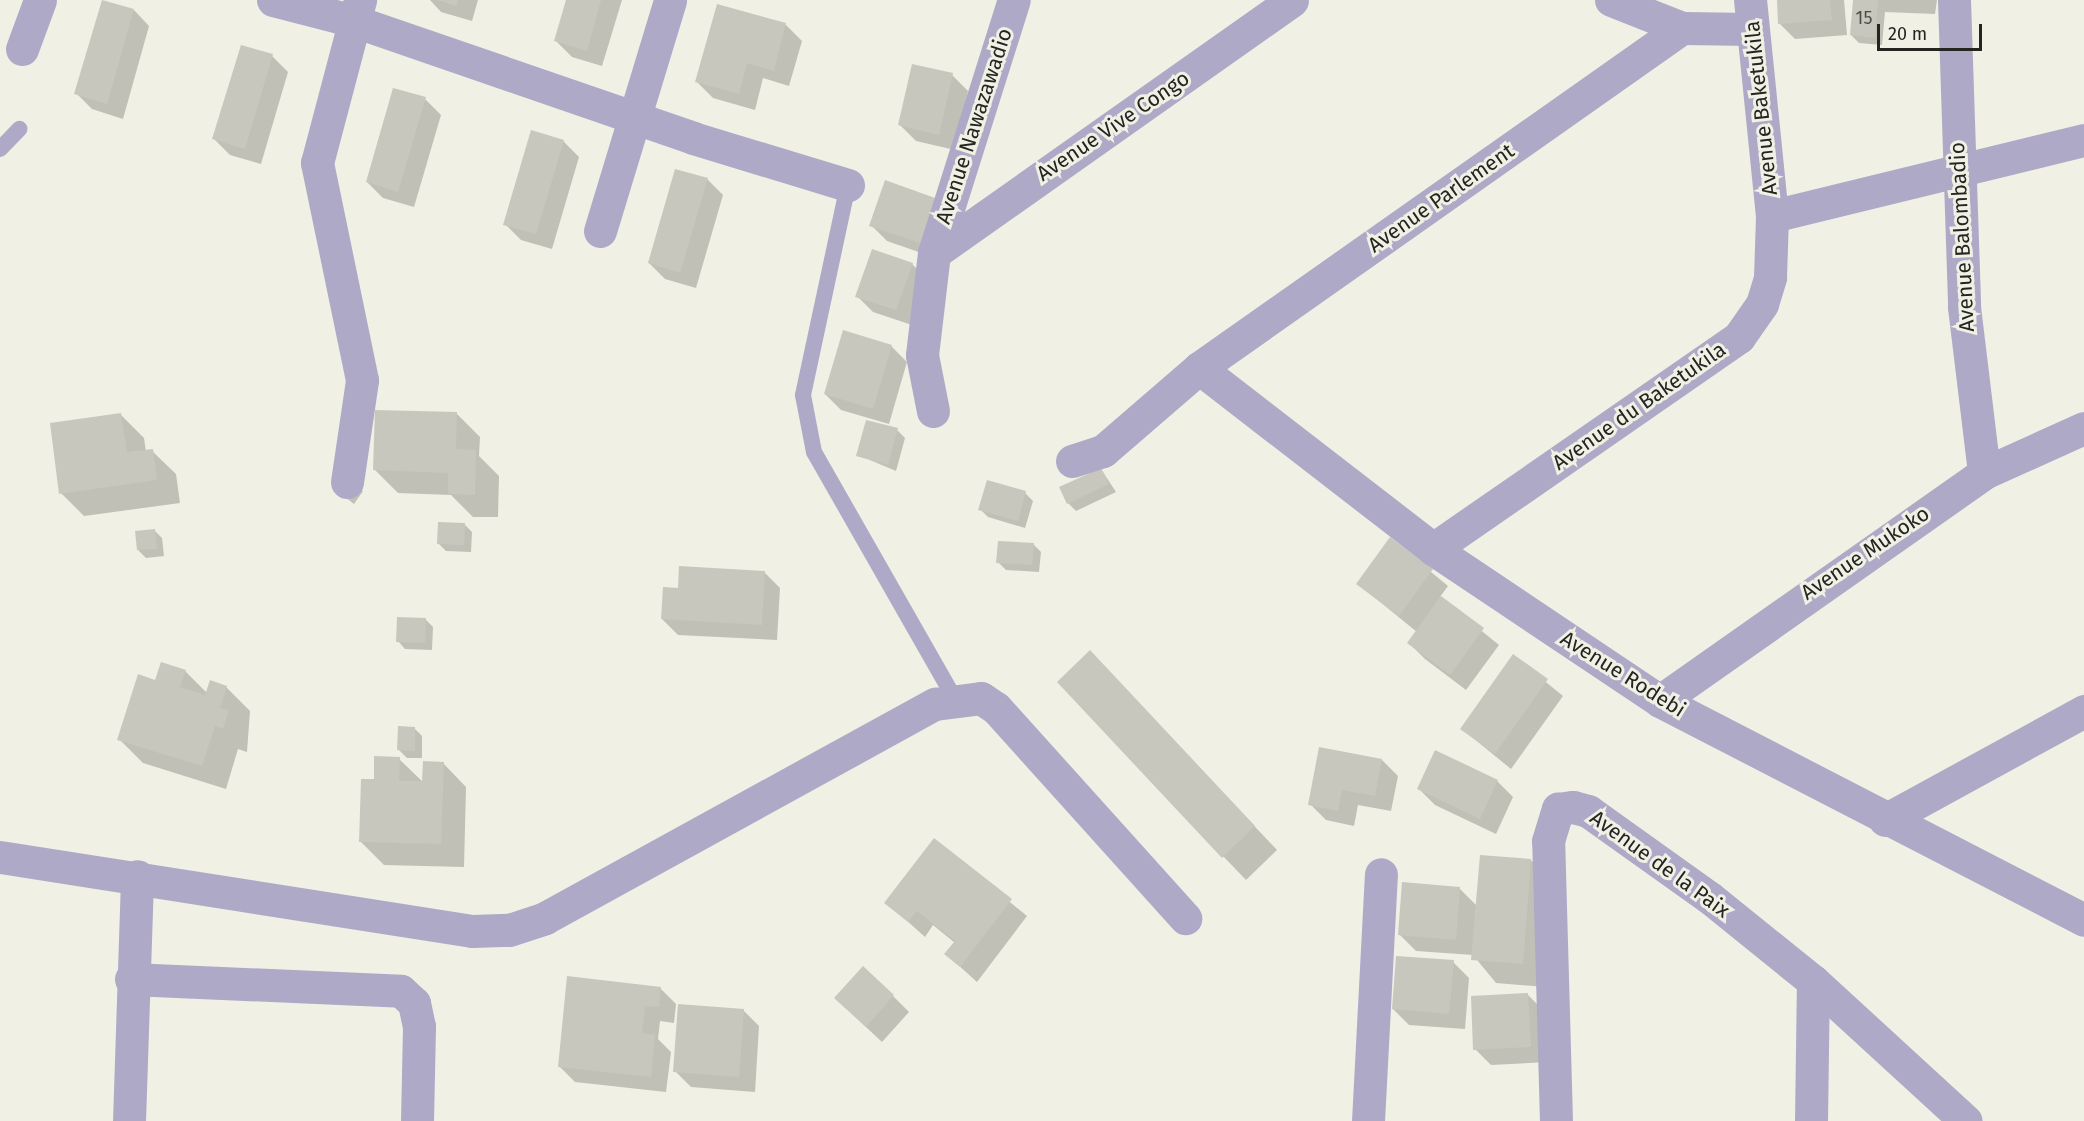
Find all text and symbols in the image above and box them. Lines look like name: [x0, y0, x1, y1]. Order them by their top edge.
house number: 15: [1856, 7, 1872, 29]
scale bar: [1880, 12, 1985, 50]
street label: Avenue Baketukila: [1739, 19, 1783, 197]
text: 20 m: [1888, 23, 1927, 45]
street label: Avenue Nawazawadio: [930, 25, 1018, 227]
street label: Avenue Vive Congo: [1032, 66, 1194, 186]
street label: Avenue Parlement: [1363, 138, 1519, 258]
street label: Avenue Balombadio: [1944, 141, 1980, 333]
street label: Avenue du Baketukila: [1547, 337, 1731, 475]
street label: Avenue Mukoko: [1796, 501, 1934, 605]
street label: Avenue Rodebi: [1556, 626, 1690, 722]
street label: Avenue de la Paix: [1585, 805, 1735, 923]

